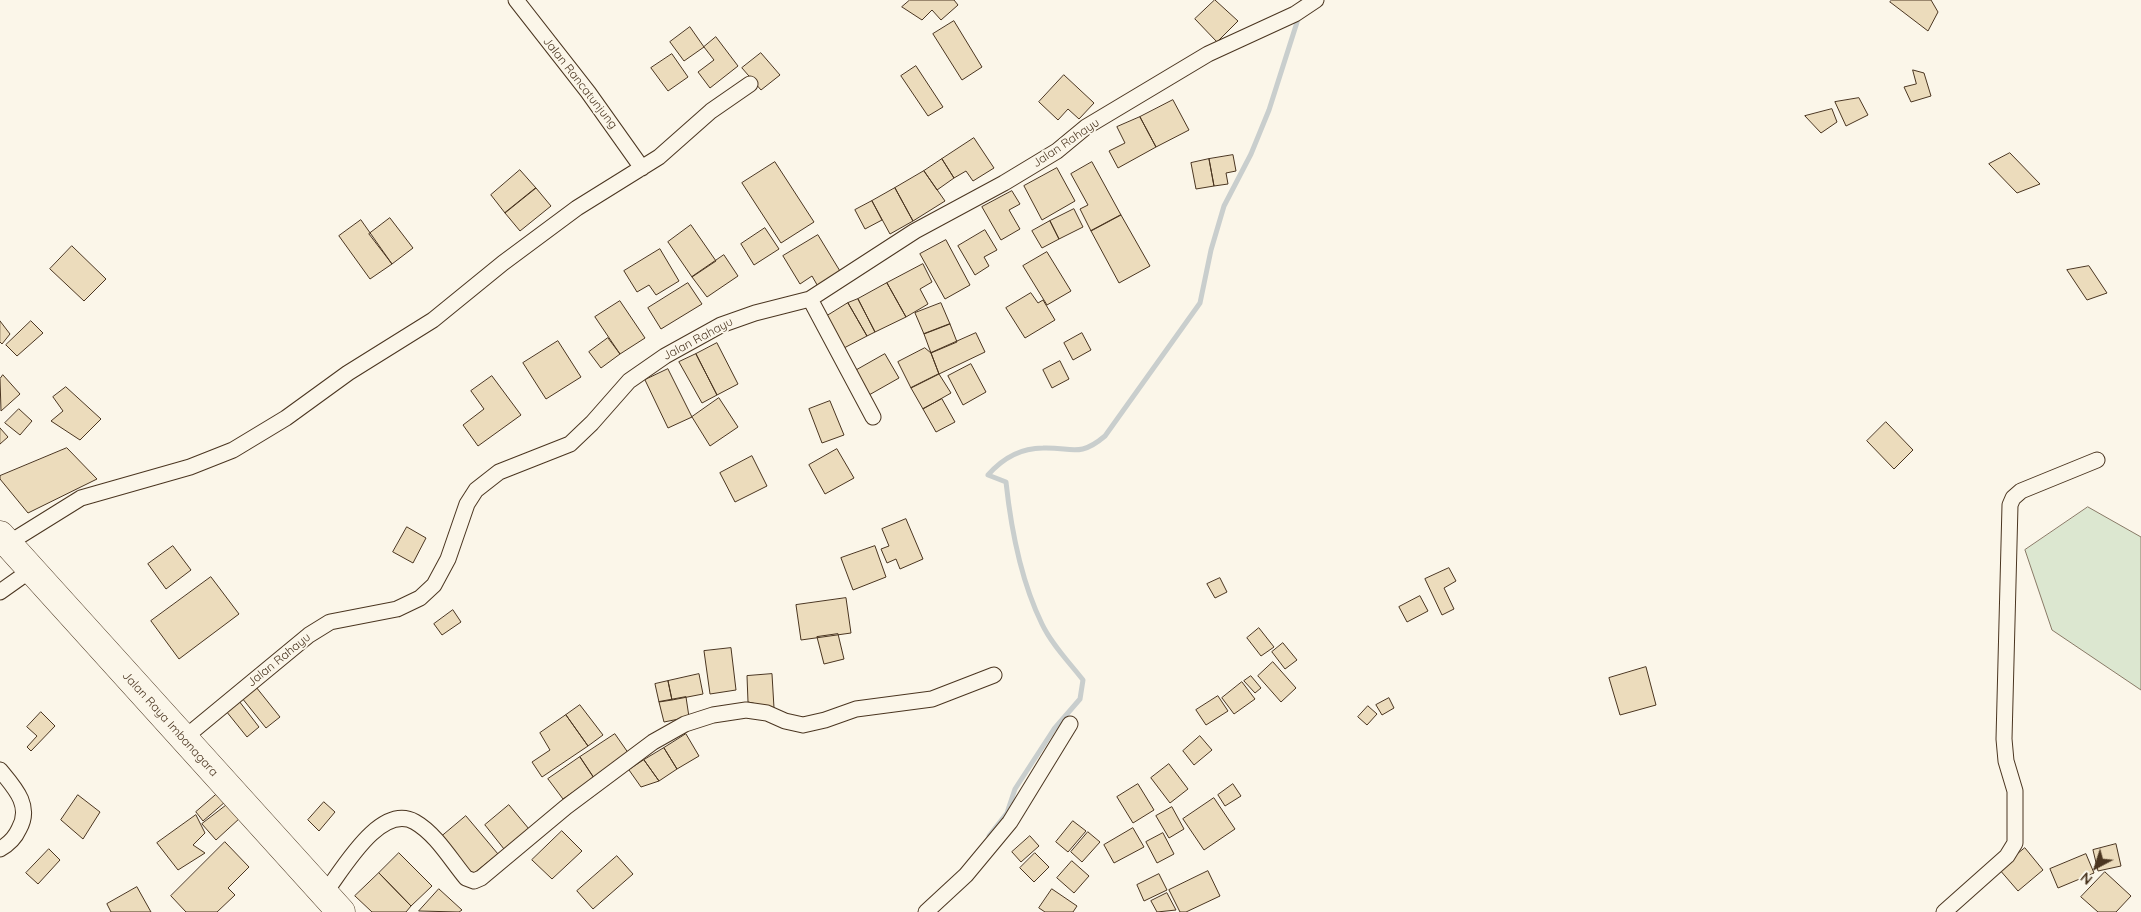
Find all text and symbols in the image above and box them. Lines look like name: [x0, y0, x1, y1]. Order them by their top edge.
street label: Jalan Rancatunjung: [540, 34, 620, 132]
street label: Jalan Rahayu: [1030, 115, 1102, 171]
street label: Jalan Rahayu: [660, 314, 736, 364]
street label: Jalan Rahayu: [244, 630, 314, 690]
street label: Jalan Raya Imbanagara: [119, 669, 221, 779]
north arrow: [2071, 842, 2121, 892]
text: N: [2077, 868, 2096, 889]

